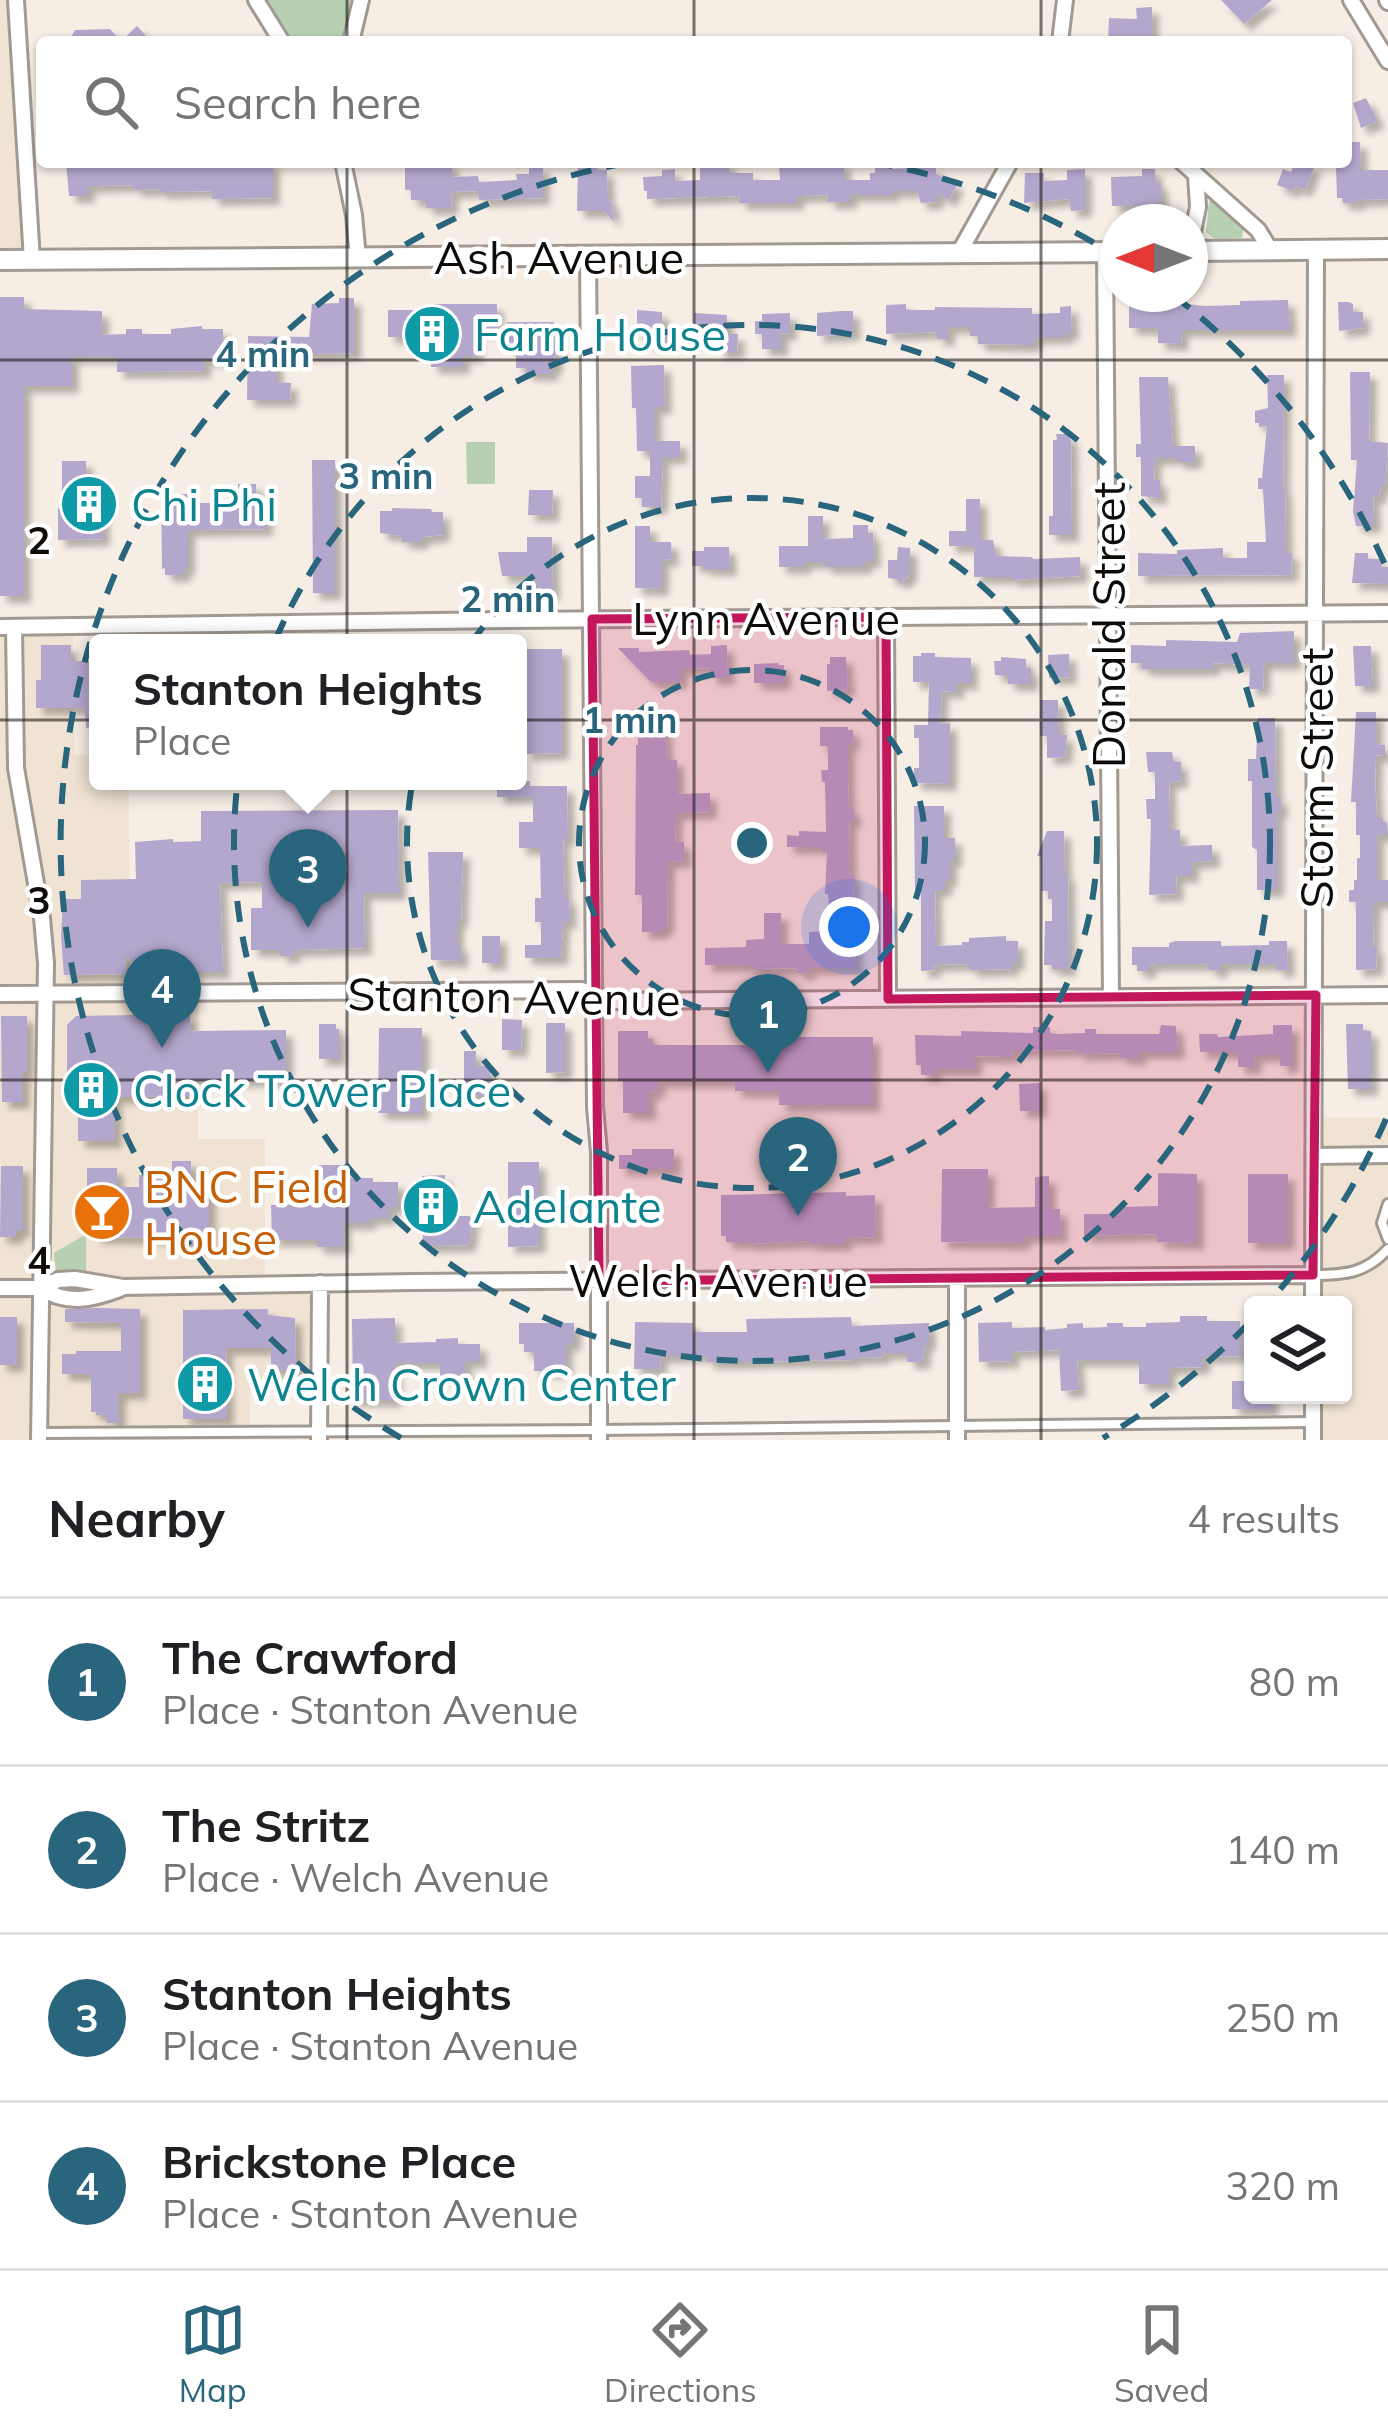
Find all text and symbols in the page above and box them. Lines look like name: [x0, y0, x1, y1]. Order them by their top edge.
search box: [36, 36, 1352, 168]
icon: search: [78, 69, 144, 135]
text: Search here: [174, 74, 421, 130]
north arrow: [1100, 204, 1208, 312]
street label: Ash Avenue: [434, 229, 684, 285]
building icon: Farm House: [401, 303, 463, 365]
place label: Farm House: [474, 306, 726, 362]
text: 4 min: [216, 331, 310, 376]
text: 3 min: [339, 453, 433, 498]
building icon: Chi Phi: [58, 473, 120, 535]
place label: Chi Phi: [131, 476, 277, 532]
street label: Donald Street: [1080, 482, 1136, 768]
text: 2: [27, 515, 51, 564]
text: 2 min: [461, 576, 555, 621]
street label: Lynn Avenue: [632, 590, 900, 646]
popup: [89, 634, 527, 790]
street label: Storm Street: [1288, 647, 1344, 909]
text: Stanton Heights: [133, 660, 483, 716]
text: 1 min: [583, 697, 677, 742]
text: Place: [133, 716, 231, 765]
centre of rings: [731, 822, 773, 864]
pin: 3: [269, 829, 347, 928]
text: 3: [27, 875, 51, 924]
your location: [819, 897, 879, 957]
pin: 4: [123, 949, 201, 1048]
street label: Stanton Avenue: [347, 965, 681, 1027]
pin: 1: [729, 974, 807, 1073]
building icon: Clock Tower Place: [60, 1059, 122, 1121]
place label: Clock Tower Place: [133, 1062, 511, 1118]
pin: 2: [759, 1117, 837, 1216]
place label: BNC Field House: [144, 1158, 349, 1266]
building icon: Adelante: [400, 1175, 462, 1237]
place label: Adelante: [473, 1178, 661, 1234]
bar icon: BNC Field House: [71, 1181, 133, 1243]
text: 4: [27, 1235, 51, 1284]
street label: Welch Avenue: [568, 1252, 868, 1308]
map controls: [1244, 1296, 1352, 1404]
button: layers: [1244, 1296, 1352, 1404]
building icon: Welch Crown Center: [174, 1353, 236, 1415]
place label: Welch Crown Center: [247, 1356, 676, 1412]
text: Nearby: [48, 1486, 225, 1550]
text: 4 results: [1187, 1494, 1340, 1543]
text: The Crawford: [162, 1629, 458, 1685]
text: 1: [75, 1657, 99, 1706]
text: 80 m: [1249, 1657, 1340, 1706]
text: Place · Stanton Avenue: [162, 1685, 578, 1734]
text: The Stritz: [162, 1797, 370, 1853]
text: 2: [75, 1825, 99, 1874]
text: 140 m: [1225, 1825, 1340, 1874]
text: Place · Welch Avenue: [162, 1853, 549, 1902]
text: Stanton Heights: [162, 1965, 512, 2021]
text: 3: [75, 1993, 99, 2042]
text: 250 m: [1225, 1993, 1340, 2042]
text: Place · Stanton Avenue: [162, 2021, 578, 2070]
text: Brickstone Place: [162, 2133, 516, 2189]
text: 4: [75, 2161, 99, 2210]
text: 320 m: [1225, 2161, 1340, 2210]
text: Place · Stanton Avenue: [162, 2189, 578, 2238]
tab: Map: [179, 2297, 247, 2410]
tab: Directions: [604, 2297, 757, 2410]
tab: Saved: [1114, 2297, 1209, 2410]

